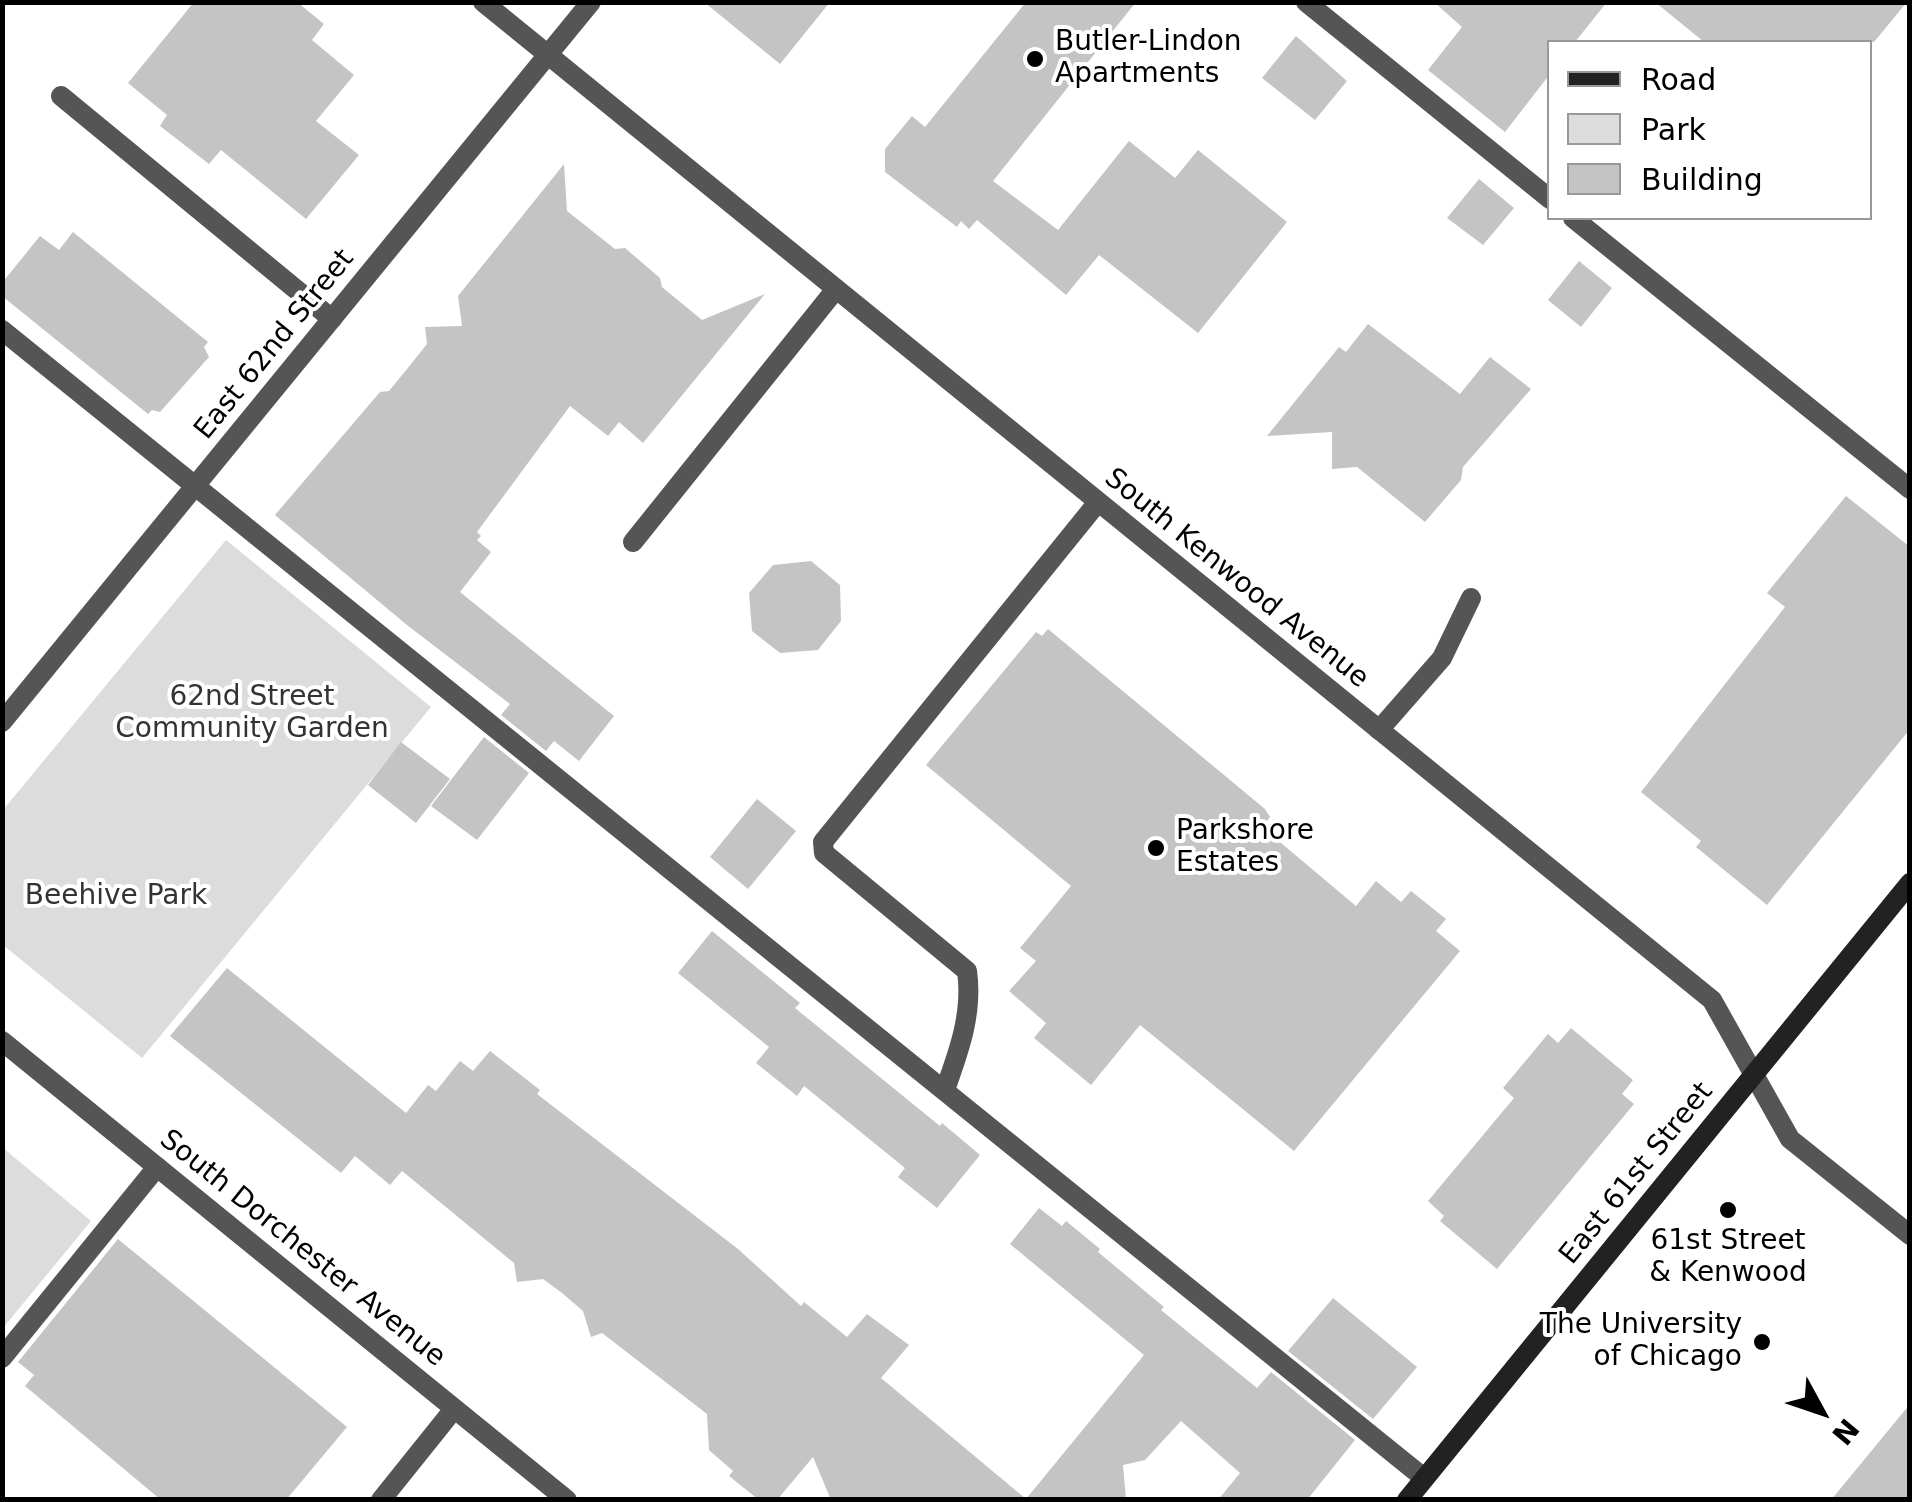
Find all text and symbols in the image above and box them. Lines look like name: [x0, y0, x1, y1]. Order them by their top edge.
place label: Butler-Lindon Apartments: [1055, 26, 1242, 92]
legend: [1547, 40, 1872, 220]
marker: Butler-Lindon Apartments: [1024, 48, 1046, 70]
text: Road: [1641, 62, 1716, 97]
text: Park: [1641, 112, 1706, 147]
text: Building: [1641, 162, 1763, 197]
street label: East 62nd Street: [188, 243, 362, 447]
street label: South Kenwood Avenue: [1097, 462, 1375, 696]
park label: 62nd Street Community Garden: [115, 681, 389, 747]
place label: Parkshore Estates: [1176, 815, 1314, 881]
marker: Parkshore Estates: [1145, 837, 1167, 859]
park label: Beehive Park: [25, 880, 207, 914]
street label: East 61st Street: [1553, 1076, 1721, 1272]
street label: South Dorchester Avenue: [153, 1123, 451, 1375]
marker: 61st Street & Kenwood: [1717, 1199, 1739, 1221]
place label: 61st Street & Kenwood: [1649, 1225, 1807, 1291]
place label: The University of Chicago: [1540, 1309, 1742, 1375]
marker: The University of Chicago: [1751, 1331, 1773, 1353]
north arrow: [1772, 1362, 1872, 1462]
text: N: [1825, 1412, 1866, 1451]

